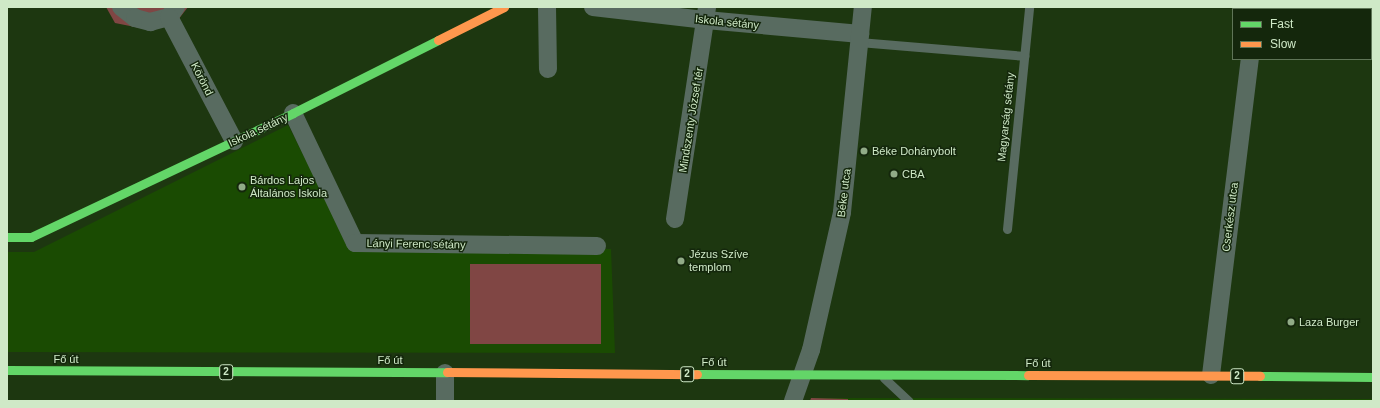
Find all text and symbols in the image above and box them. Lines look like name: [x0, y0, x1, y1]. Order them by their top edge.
legend: [1232, 8, 1372, 60]
street label: Iskola sétány: [694, 12, 760, 32]
text: Fast: [1270, 17, 1293, 31]
text: Slow: [1270, 37, 1296, 51]
street label: Körönd: [188, 60, 216, 98]
street label: Mindszenty József tér: [676, 66, 706, 174]
street label: Magyarság sétány: [995, 72, 1017, 162]
street label: Iskola sétány: [226, 110, 290, 150]
place label: Béke Dohánybolt: [872, 144, 956, 158]
marker: Béke Dohánybolt: [859, 146, 869, 156]
place label: CBA: [902, 167, 925, 181]
street label: Béke utca: [834, 168, 854, 218]
marker: CBA: [889, 169, 899, 179]
place label: Bárdos Lajos Általános Iskola: [250, 174, 327, 200]
marker: Bárdos Lajos Általános Iskola: [237, 182, 247, 192]
street label: Cserkész utca: [1219, 182, 1241, 252]
street label: Lányi Ferenc sétány: [366, 237, 466, 251]
place label: Jézus Szíve templom: [689, 248, 748, 274]
marker: Jézus Szíve templom: [676, 256, 686, 266]
place label: Laza Burger: [1299, 315, 1359, 329]
marker: Laza Burger: [1286, 317, 1296, 327]
street label: Fő út: [53, 352, 79, 366]
street label: Fő út: [377, 353, 403, 367]
street label: Fő út: [701, 355, 727, 369]
street label: Fő út: [1025, 356, 1051, 370]
road number: 2: [219, 364, 233, 380]
road number: 2: [680, 366, 694, 382]
road number: 2: [1230, 368, 1244, 384]

